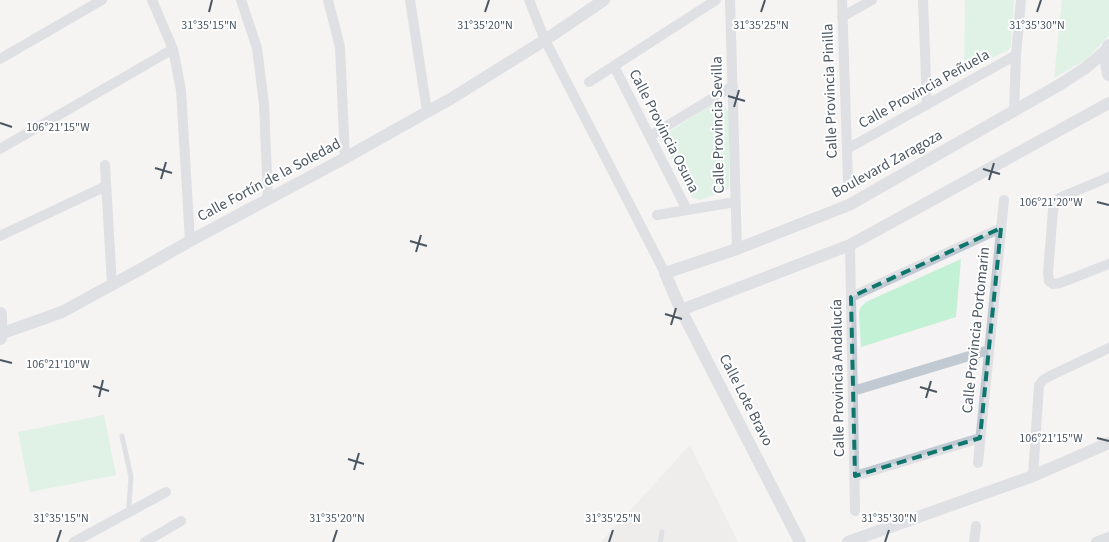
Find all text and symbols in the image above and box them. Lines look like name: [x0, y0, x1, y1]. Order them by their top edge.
text: 31°35'15"N: [181, 17, 237, 34]
text: 31°35'20"N: [457, 17, 513, 34]
text: 31°35'25"N: [733, 17, 789, 34]
text: 31°35'30"N: [1009, 17, 1065, 34]
street label: Calle Provincia Pinilla: [817, 23, 843, 159]
street label: Calle Provincia Peñuela: [855, 44, 993, 134]
street label: Calle Provincia Sevilla: [706, 56, 730, 194]
street label: Calle Provincia Osuna: [624, 66, 704, 196]
text: 106°21'15"W: [26, 119, 90, 136]
street label: Boulevard Zaragoza: [828, 125, 946, 203]
street label: Calle Fortín de la Soledad: [194, 133, 344, 227]
text: 106°21'20"W: [1019, 194, 1083, 211]
street label: Calle Provincia Portomarin: [957, 246, 995, 414]
street label: Calle Provincia Andalucía: [826, 299, 850, 457]
street label: Calle Lote Bravo: [714, 350, 778, 450]
text: 106°21'10"W: [26, 356, 90, 373]
text: 106°21'15"W: [1019, 430, 1083, 447]
text: 31°35'15"N: [33, 510, 89, 527]
text: 31°35'20"N: [309, 510, 365, 527]
text: 31°35'25"N: [585, 510, 641, 527]
text: 31°35'30"N: [861, 510, 917, 527]

